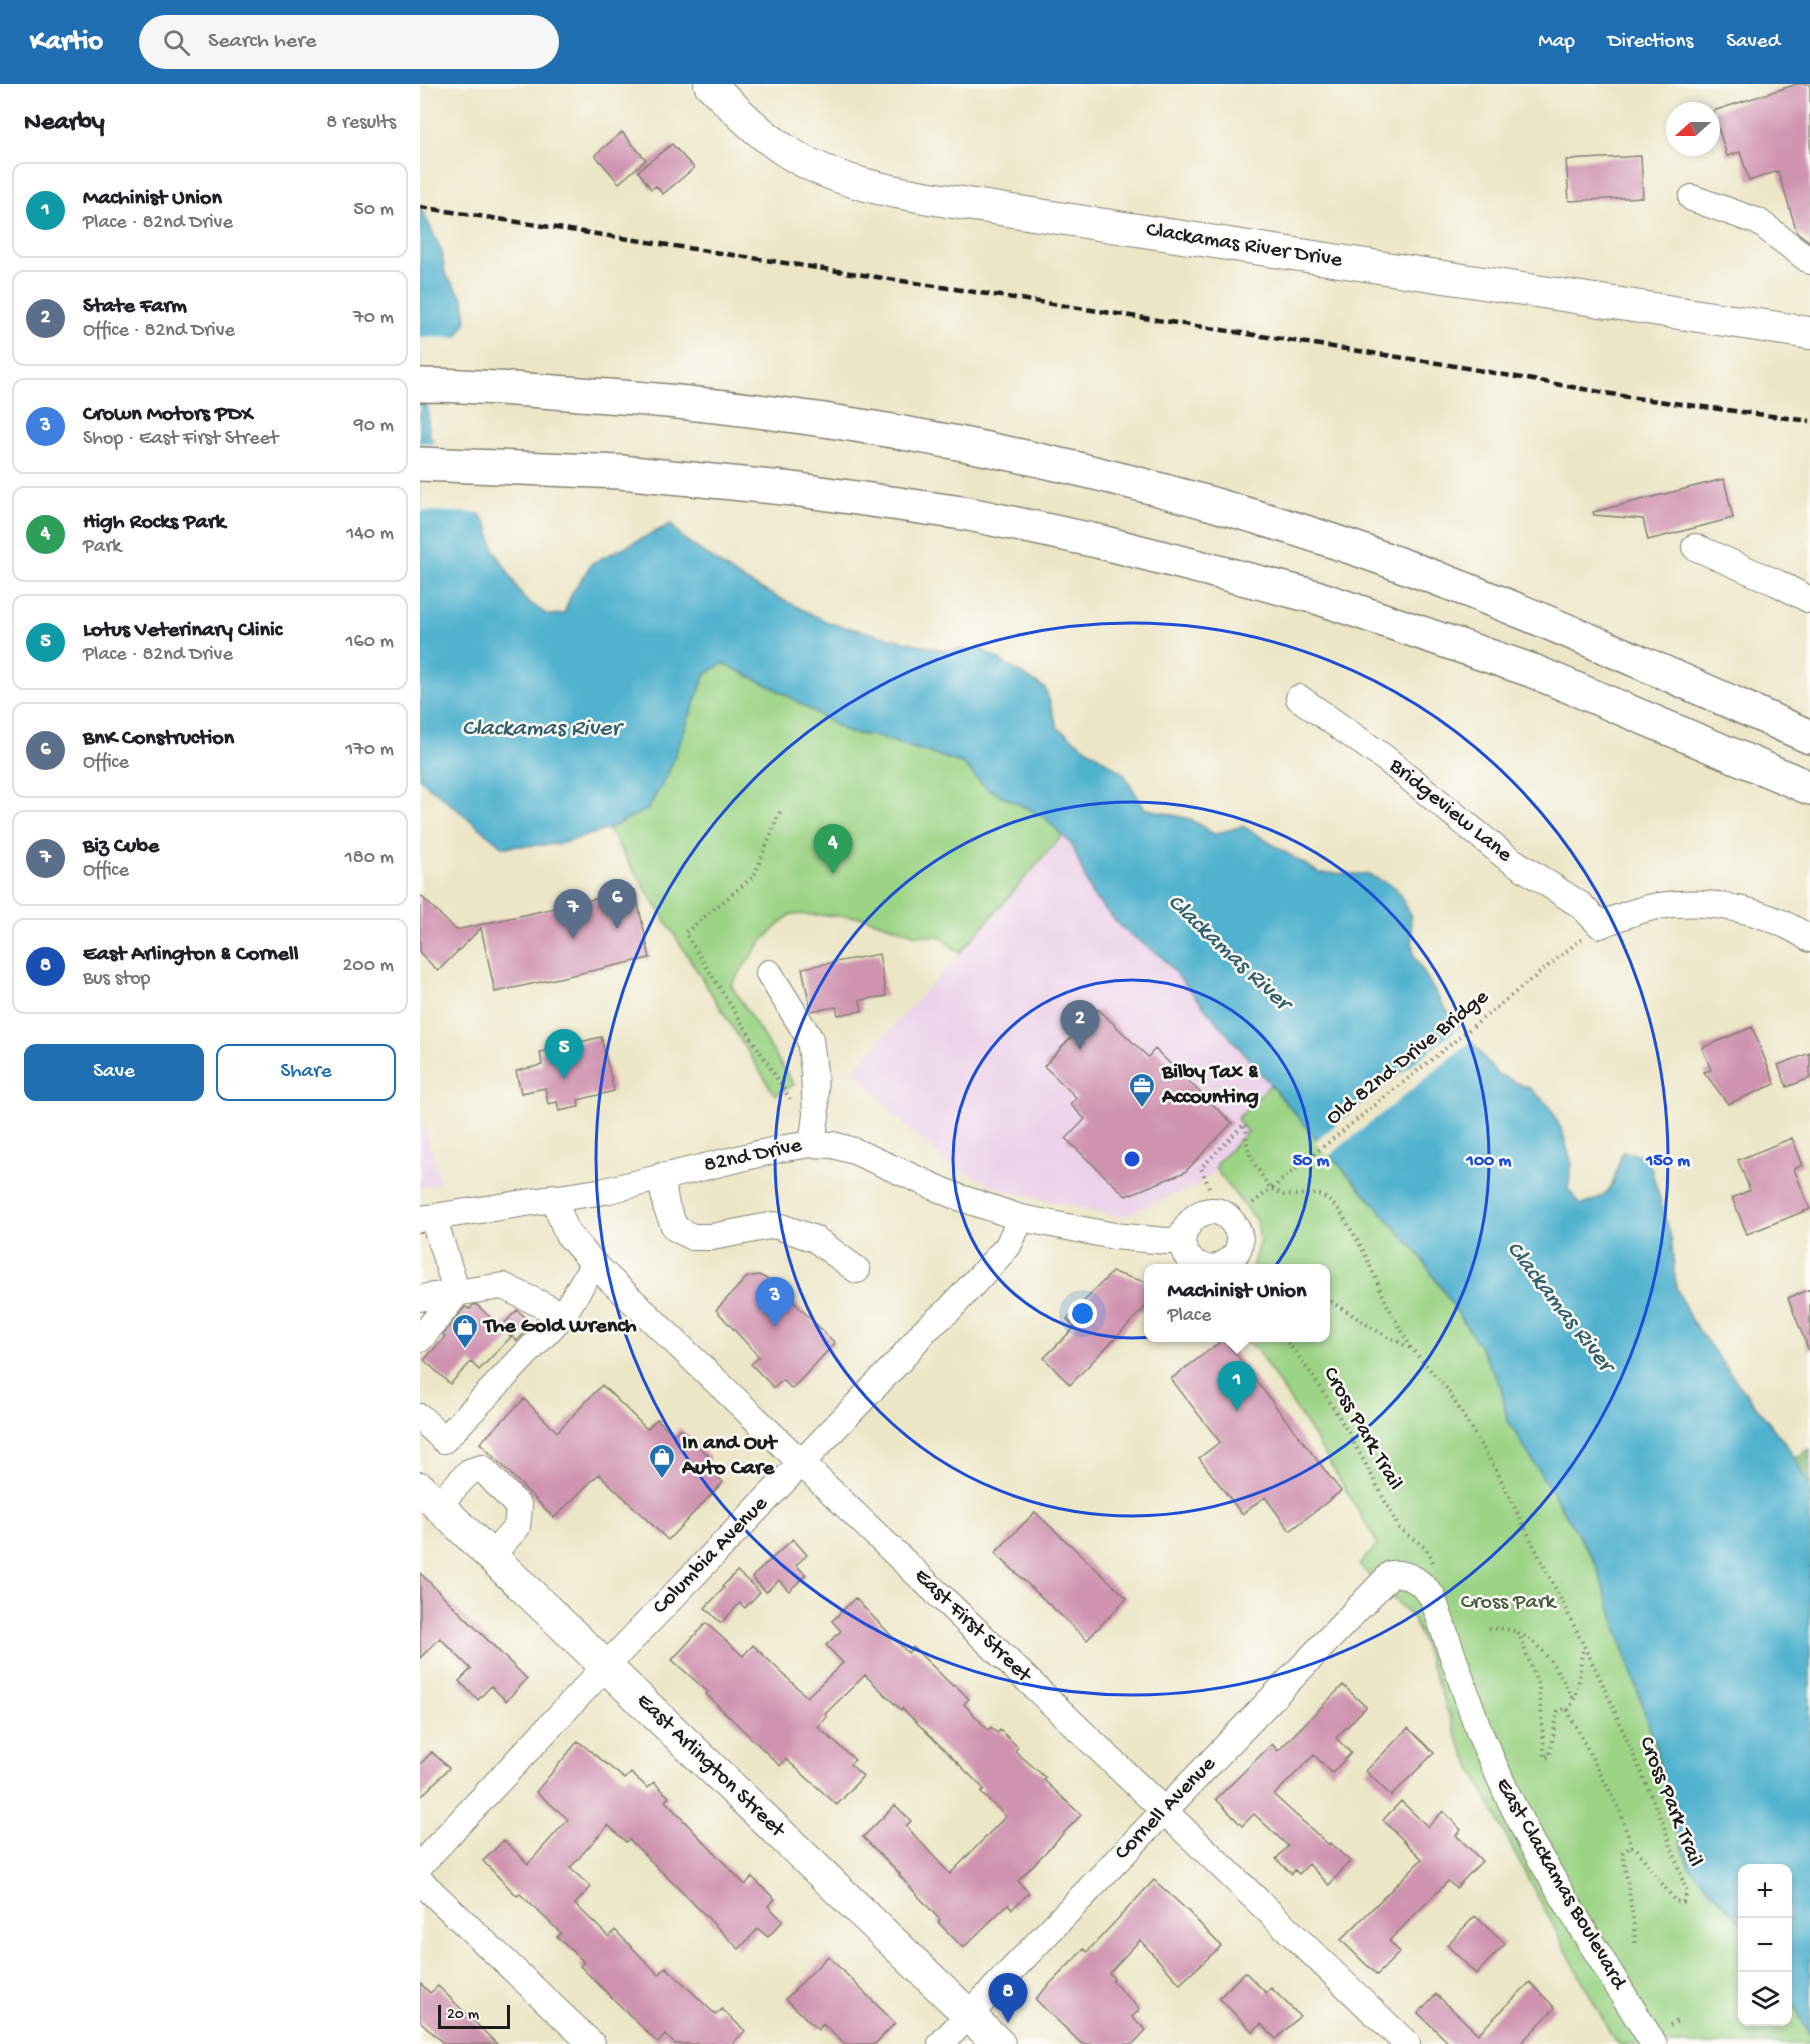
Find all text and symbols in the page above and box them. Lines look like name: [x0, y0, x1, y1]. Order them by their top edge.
search box: [139, 15, 559, 69]
text: Kartio: [30, 26, 103, 59]
icon: search: [160, 26, 193, 59]
text: Search here: [208, 29, 316, 55]
text: Map: [1538, 30, 1575, 55]
text: Directions: [1608, 30, 1693, 55]
text: Saved: [1726, 30, 1780, 55]
north arrow: [1666, 102, 1720, 156]
text: Nearby: [24, 108, 105, 139]
text: 8 results: [326, 112, 396, 135]
text: Machinist Union: [83, 186, 222, 212]
text: 1: [41, 199, 50, 222]
text: 50 m: [353, 199, 394, 222]
text: Place · 82nd Drive: [83, 212, 233, 235]
street label: Clackamas River Drive: [1144, 218, 1344, 274]
text: State Farm: [83, 294, 187, 320]
text: 2: [41, 307, 50, 330]
text: 70 m: [353, 307, 394, 330]
text: Office · 82nd Drive: [83, 320, 235, 343]
text: Crown Motors PDX: [83, 402, 253, 428]
text: 3: [40, 415, 51, 438]
text: 90 m: [354, 415, 394, 438]
text: Shop · East First Street: [83, 428, 278, 451]
text: High Rocks Park: [83, 510, 225, 536]
text: 4: [41, 523, 50, 546]
text: 140 m: [346, 523, 394, 546]
text: Park: [83, 536, 121, 559]
text: Lotus Veterinary Clinic: [83, 618, 282, 644]
text: 5: [40, 631, 51, 654]
text: 160 m: [345, 631, 394, 654]
text: Place · 82nd Drive: [83, 644, 233, 667]
water label: Clackamas River: [462, 715, 624, 744]
text: BnK Construction: [83, 726, 234, 752]
text: 6: [40, 739, 51, 762]
text: 170 m: [345, 739, 394, 762]
text: Office: [83, 752, 129, 775]
street label: Bridgeview Lane: [1382, 753, 1517, 869]
pin: 4: [814, 824, 852, 874]
text: Biz Cube: [83, 834, 159, 860]
text: 7: [40, 847, 51, 870]
text: 180 m: [345, 847, 394, 870]
text: Office: [83, 860, 129, 883]
pin: 6: [598, 880, 636, 929]
water label: Clackamas River: [1160, 889, 1299, 1021]
pin: 7: [554, 890, 592, 939]
text: East Arlington & Cornell: [83, 942, 299, 968]
text: 8: [40, 955, 51, 978]
text: 200 m: [343, 955, 394, 978]
text: Bus stop: [83, 968, 150, 991]
street label: Old 82nd Drive Bridge: [1322, 984, 1495, 1131]
pin: 2: [1060, 1000, 1100, 1050]
pin: 5: [544, 1030, 584, 1079]
button: Save: [24, 1044, 204, 1101]
button: Share: [216, 1044, 396, 1101]
place label: Bilby Tax & Accounting: [1161, 1060, 1259, 1111]
office icon: Bilby Tax & Accounting: [1127, 1071, 1157, 1109]
street label: 82nd Drive: [702, 1133, 805, 1179]
centre of rings: [1122, 1149, 1142, 1169]
text: 50 m: [1293, 1151, 1330, 1172]
text: 100 m: [1466, 1151, 1512, 1172]
text: 150 m: [1645, 1151, 1690, 1172]
water label: Clackamas River: [1499, 1236, 1622, 1382]
popup: [1144, 1264, 1330, 1342]
pin: 3: [756, 1278, 794, 1327]
text: Machinist Union: [1168, 1279, 1306, 1305]
your location: [1068, 1299, 1097, 1328]
text: Place: [1168, 1305, 1211, 1328]
shop icon: The Gold Wrench: [450, 1312, 480, 1350]
place label: The Gold Wrench: [482, 1314, 637, 1340]
pin: 1: [1218, 1362, 1256, 1411]
street label: Cross Park Trail: [1316, 1363, 1408, 1495]
place label: In and Out Auto Care: [681, 1431, 778, 1482]
shop icon: In and Out Auto Care: [647, 1442, 677, 1480]
street label: Columbia Avenue: [648, 1491, 774, 1620]
street label: East First Street: [908, 1564, 1038, 1690]
park label: Cross Park: [1461, 1590, 1557, 1616]
street label: East Arlington Street: [630, 1688, 791, 1845]
street label: Cross Park Trail: [1632, 1733, 1708, 1871]
street label: Cornell Avenue: [1110, 1751, 1222, 1866]
street label: East Clackamas Boulevard: [1489, 1774, 1632, 1996]
map controls: [1738, 1864, 1792, 2026]
button: +: [1738, 1864, 1792, 1918]
button: −: [1738, 1918, 1792, 1972]
button: layers: [1738, 1972, 1792, 2026]
pin: 8: [988, 1974, 1028, 2023]
scale bar: [438, 2002, 510, 2030]
text: 20 m: [447, 2006, 479, 2025]

